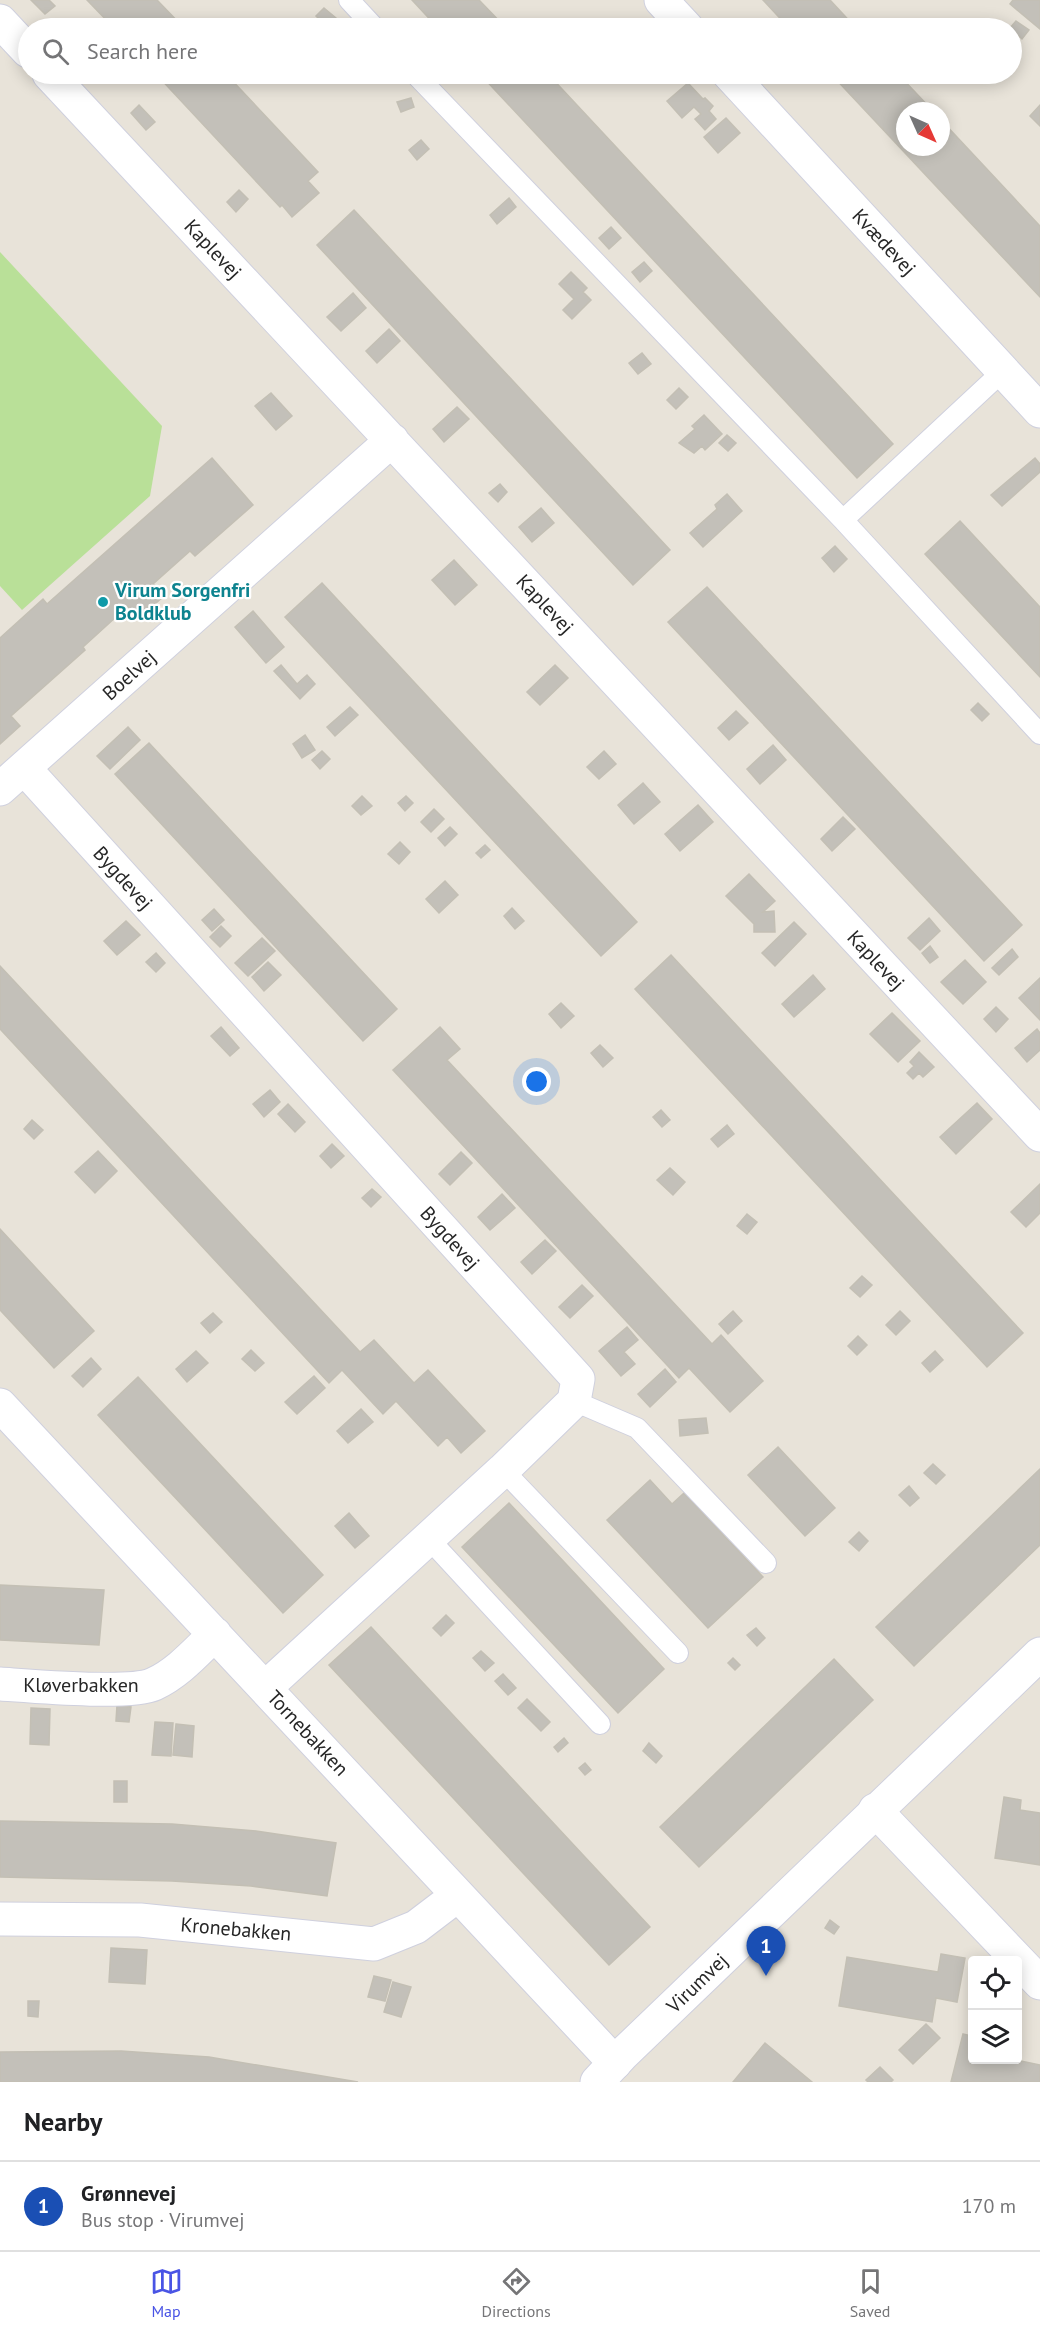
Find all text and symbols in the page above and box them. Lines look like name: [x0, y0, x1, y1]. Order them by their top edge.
search box: [18, 18, 1022, 84]
icon: search: [39, 35, 72, 68]
text: Search here: [87, 37, 198, 65]
north arrow: [896, 102, 950, 156]
street label: Kvædevej: [846, 203, 922, 281]
street label: Kaplevej: [179, 213, 247, 285]
street label: Kaplevej: [511, 568, 579, 640]
place label: Virum Sorgenfri Boldklub: [114, 577, 250, 626]
marker: Virum Sorgenfri Boldklub: [96, 595, 110, 609]
street label: Boelvej: [97, 644, 161, 706]
street label: Bygdevej: [88, 841, 158, 915]
street label: Kaplevej: [842, 924, 910, 996]
your location: [522, 1067, 551, 1096]
street label: Bygdevej: [415, 1201, 485, 1275]
street label: Kløverbakken: [23, 1672, 139, 1698]
street label: Tornebakken: [262, 1685, 354, 1781]
street label: Kronebakken: [180, 1911, 292, 1947]
pin: 1: [746, 1926, 786, 1976]
street label: Virumvej: [660, 1947, 733, 2019]
map controls: [968, 1956, 1022, 2064]
button: locate: [968, 1956, 1022, 2010]
button: layers: [968, 2010, 1022, 2064]
text: Nearby: [24, 2105, 102, 2138]
text: Grønnevej: [81, 2179, 176, 2207]
text: 1: [38, 2193, 49, 2219]
text: 170 m: [962, 2193, 1016, 2219]
text: Bus stop · Virumvej: [81, 2207, 245, 2233]
tab: Map: [150, 2265, 183, 2321]
tab: Directions: [482, 2265, 551, 2321]
tab: Saved: [850, 2265, 890, 2321]

